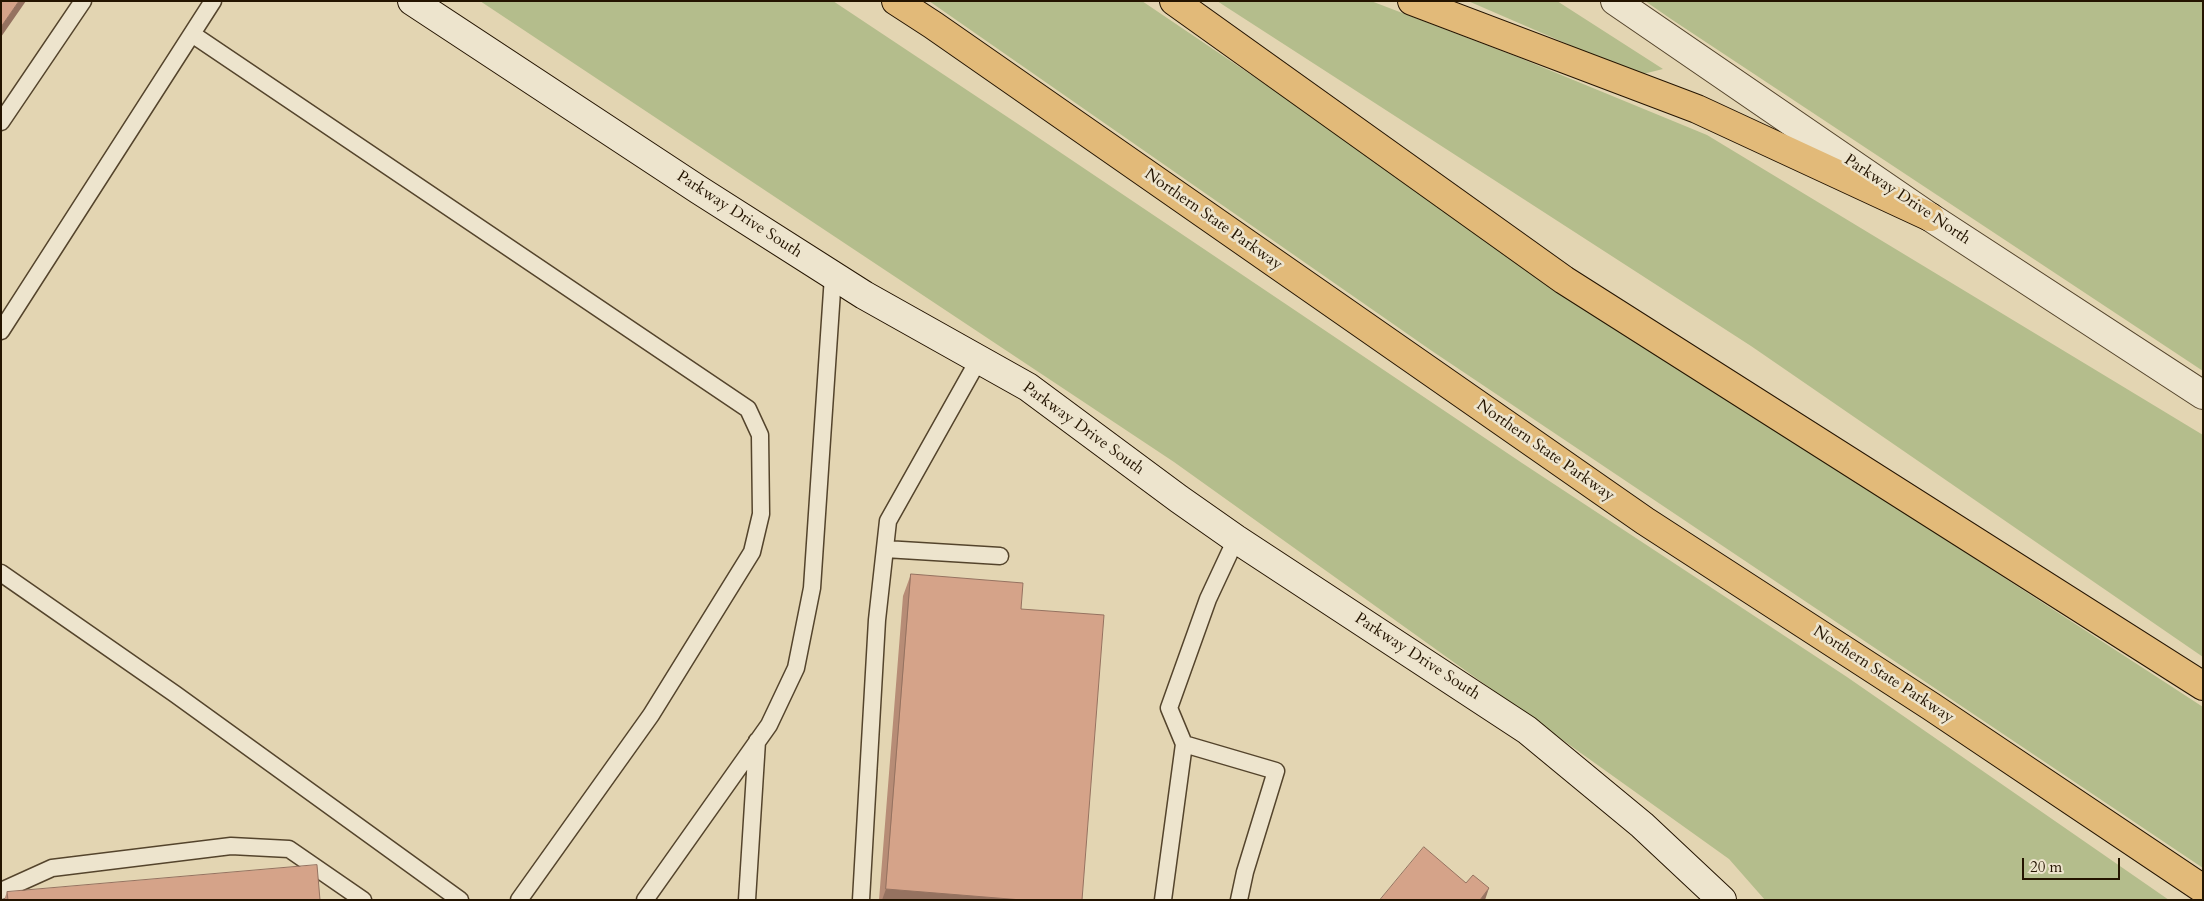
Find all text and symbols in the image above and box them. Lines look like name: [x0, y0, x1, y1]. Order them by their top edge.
street label: Parkway Drive North: [1840, 151, 1974, 249]
street label: Northern State Parkway: [1140, 165, 1286, 275]
street label: Parkway Drive South: [673, 167, 805, 263]
street label: Parkway Drive South: [1018, 378, 1148, 480]
street label: Northern State Parkway: [1472, 396, 1618, 506]
street label: Parkway Drive South: [1351, 609, 1483, 705]
street label: Northern State Parkway: [1809, 622, 1957, 728]
scale bar: [2024, 848, 2122, 880]
text: 20 m: [2030, 857, 2062, 877]

